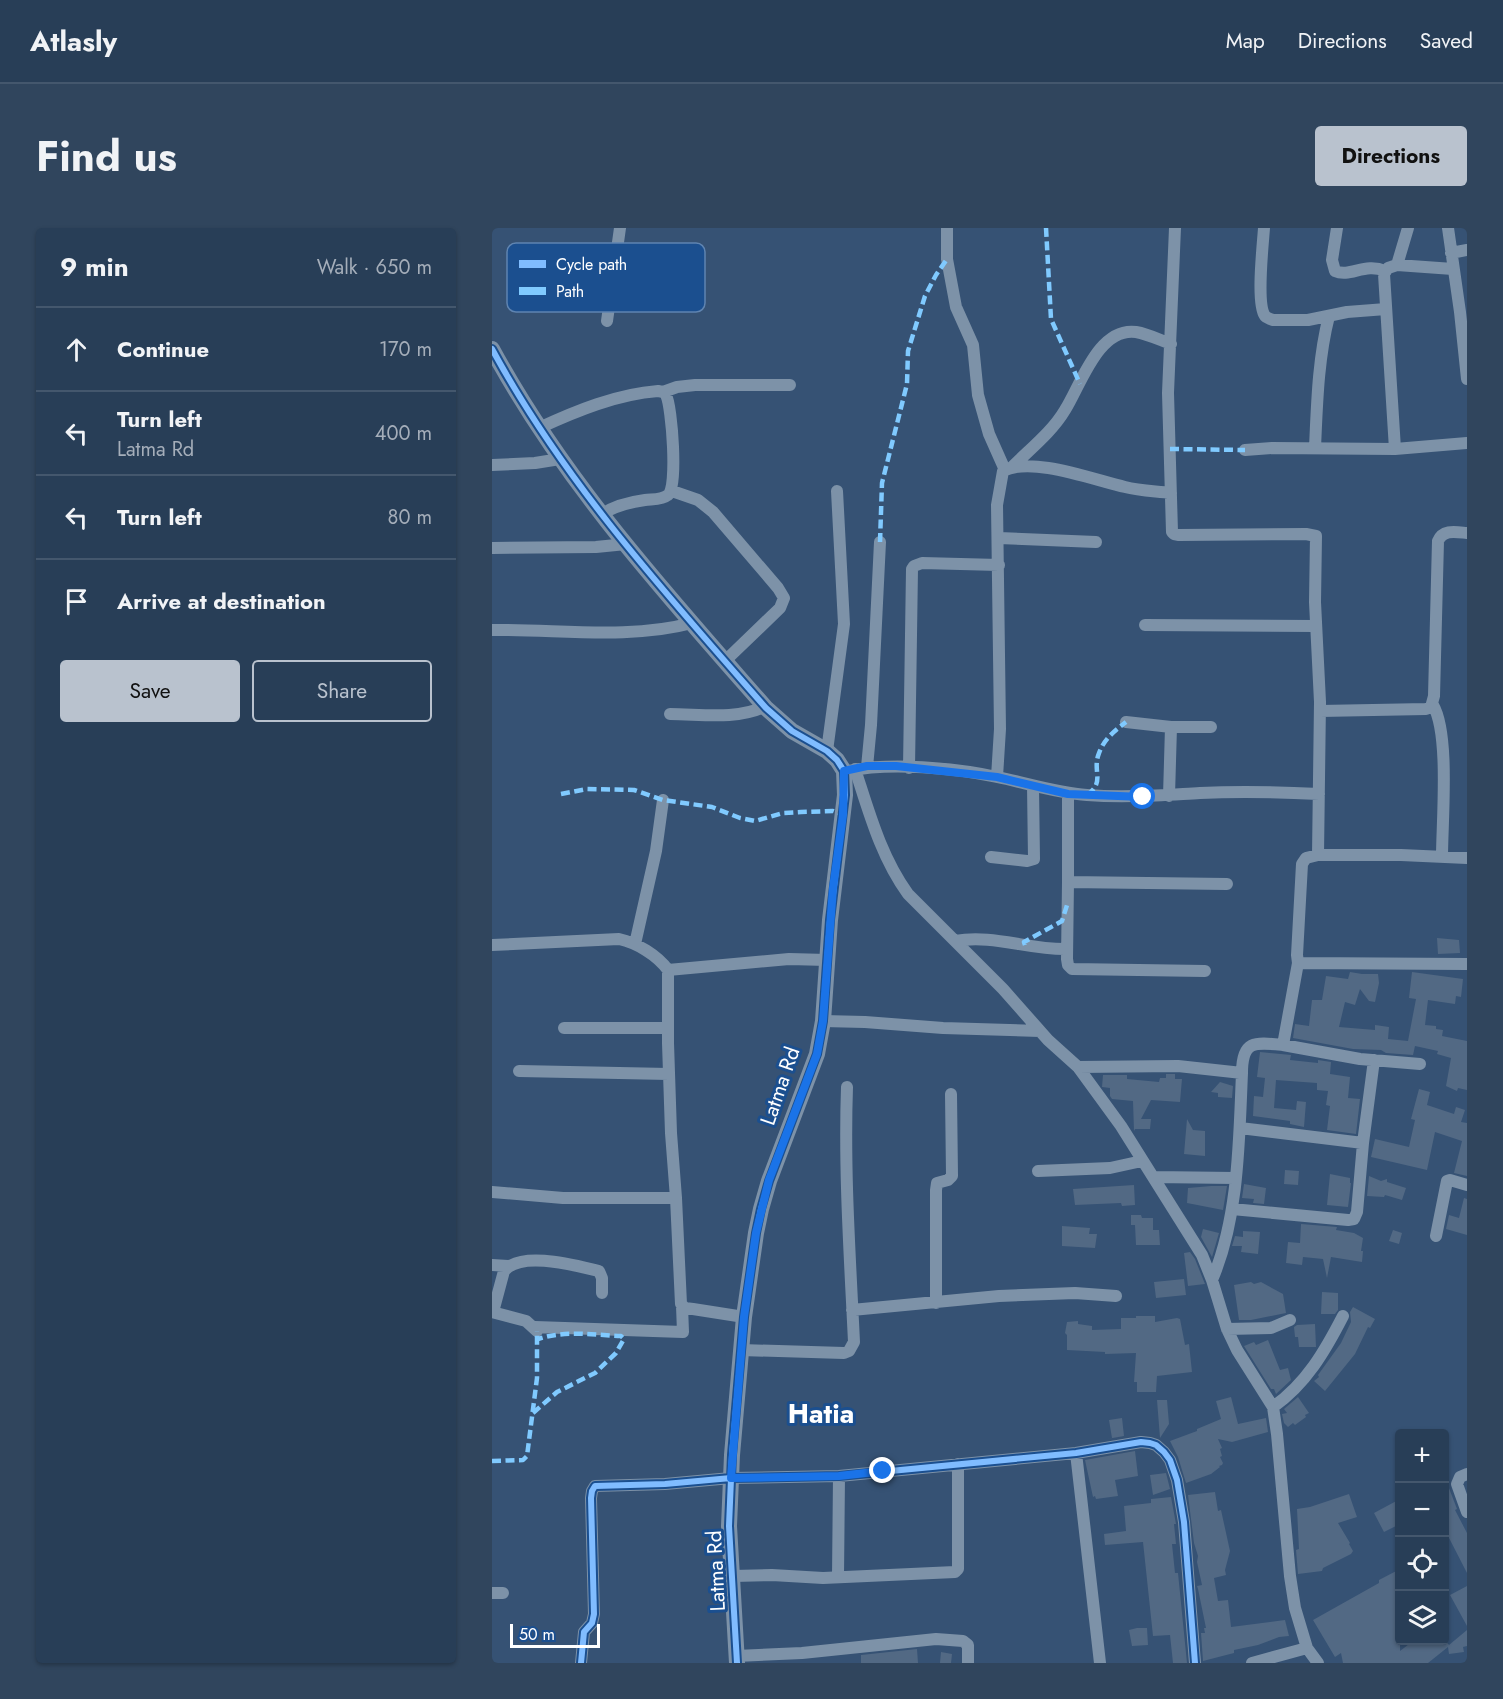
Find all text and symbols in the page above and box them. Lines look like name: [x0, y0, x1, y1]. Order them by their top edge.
text: Atlasly: [30, 21, 117, 62]
text: Map: [1226, 26, 1265, 56]
text: Directions: [1298, 26, 1387, 56]
text: Saved: [1420, 26, 1473, 56]
text: Find us: [36, 126, 177, 187]
button: Directions: [1315, 126, 1467, 186]
legend: [507, 243, 705, 312]
text: 9 min: [60, 248, 129, 286]
text: Walk · 650 m: [317, 253, 432, 282]
text: Cycle path: [556, 253, 627, 276]
text: Path: [556, 280, 584, 303]
icon: ahead: [60, 333, 93, 366]
text: Continue: [117, 333, 209, 365]
text: 170 m: [379, 335, 432, 364]
text: Turn left: [117, 403, 202, 435]
icon: left: [60, 417, 93, 450]
text: 400 m: [375, 419, 432, 448]
text: Latma Rd: [117, 435, 194, 464]
icon: left: [60, 501, 93, 534]
text: Turn left: [117, 501, 202, 533]
text: 80 m: [387, 503, 432, 532]
icon: arrive: [60, 585, 93, 618]
text: Arrive at destination: [117, 585, 326, 617]
button: Save: [60, 660, 240, 722]
button: Share: [252, 660, 432, 722]
route start: [1129, 783, 1155, 809]
street label: Latma Rd: [753, 1043, 807, 1129]
district label: Hatia: [788, 1394, 854, 1433]
map controls: [1395, 1429, 1449, 1645]
button: +: [1395, 1429, 1449, 1483]
route end: [869, 1457, 895, 1483]
button: −: [1395, 1483, 1449, 1537]
street label: Latma Rd: [699, 1530, 733, 1612]
button: locate: [1395, 1537, 1449, 1591]
button: layers: [1395, 1591, 1449, 1645]
scale bar: [510, 1621, 600, 1648]
text: 50 m: [519, 1623, 555, 1646]

